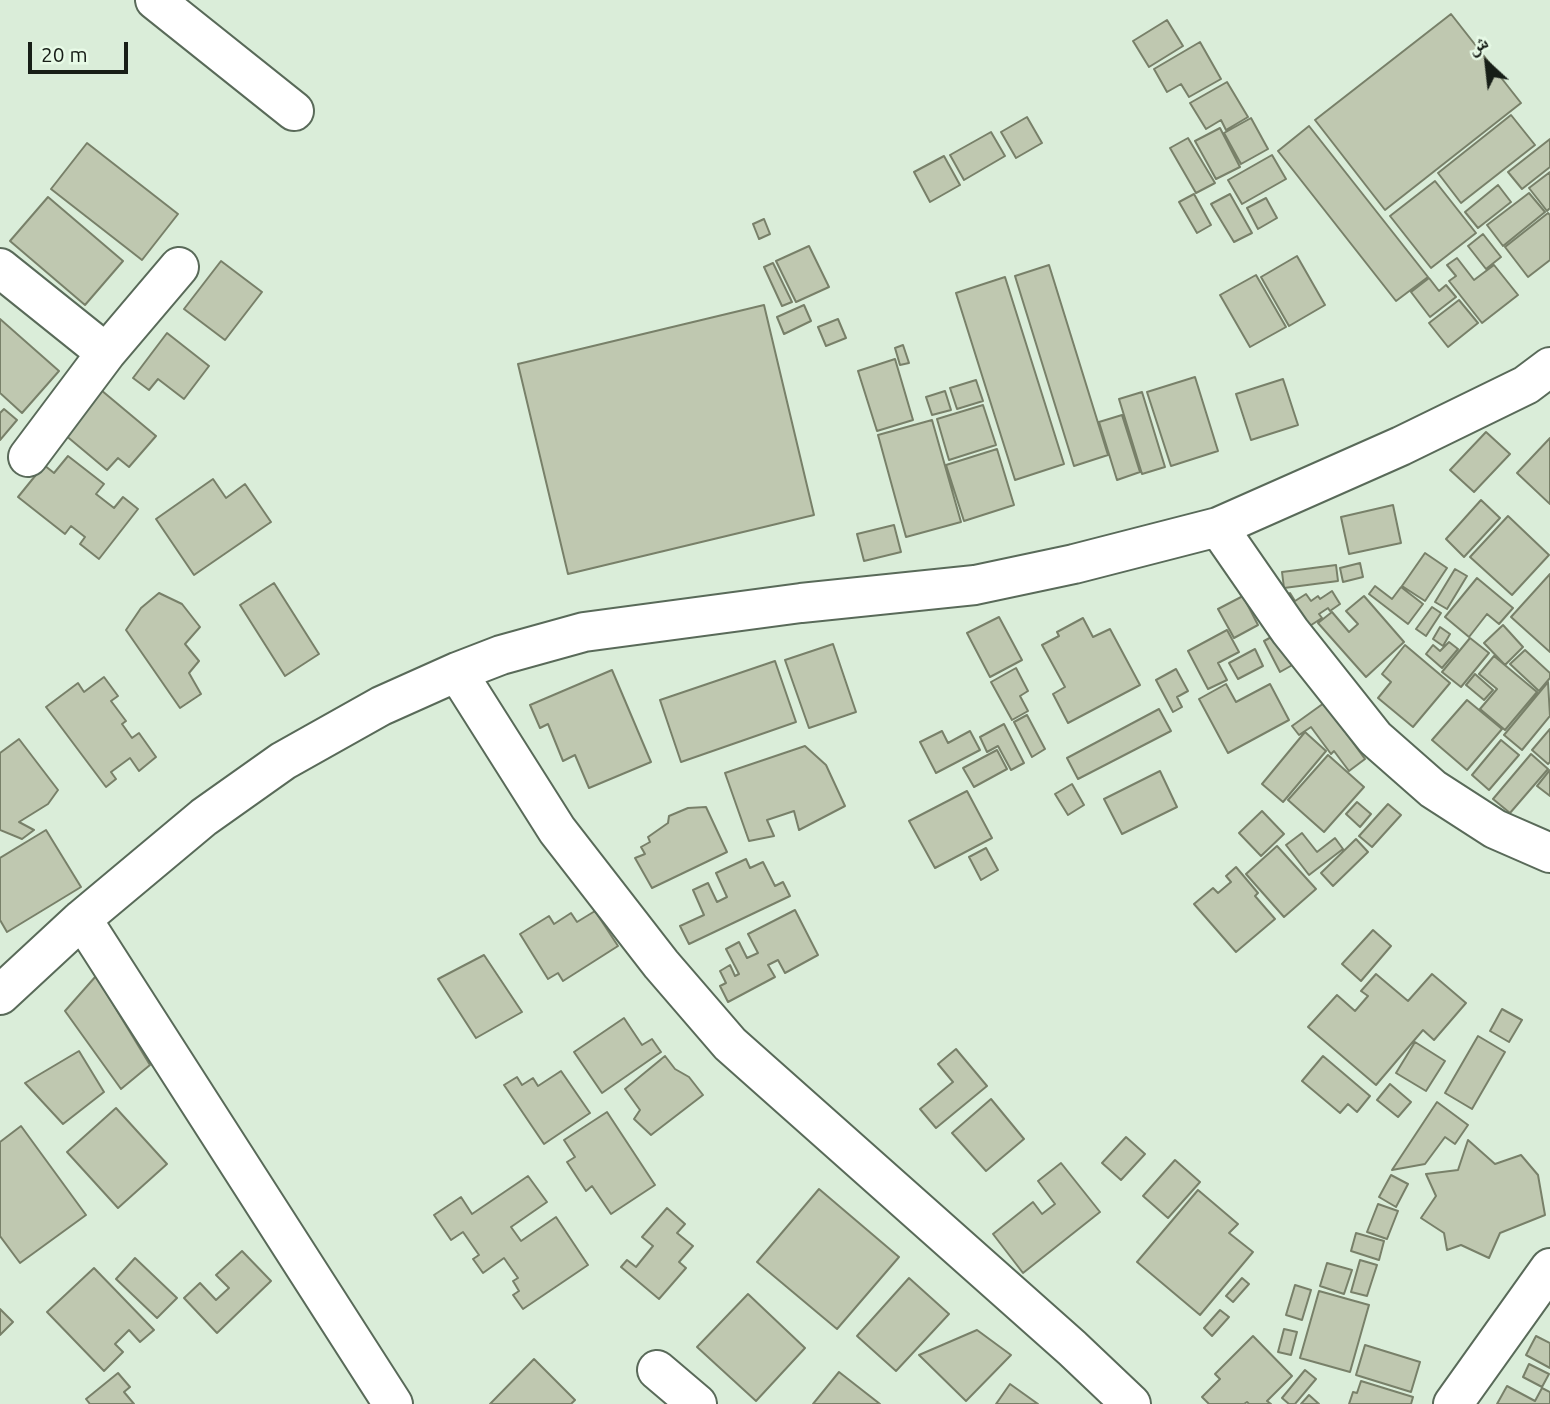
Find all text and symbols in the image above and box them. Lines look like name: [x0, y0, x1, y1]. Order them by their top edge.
scale bar: [32, 28, 131, 72]
north arrow: [1452, 28, 1522, 98]
text: ش: [1463, 30, 1491, 59]
text: 20 m: [41, 42, 88, 66]

